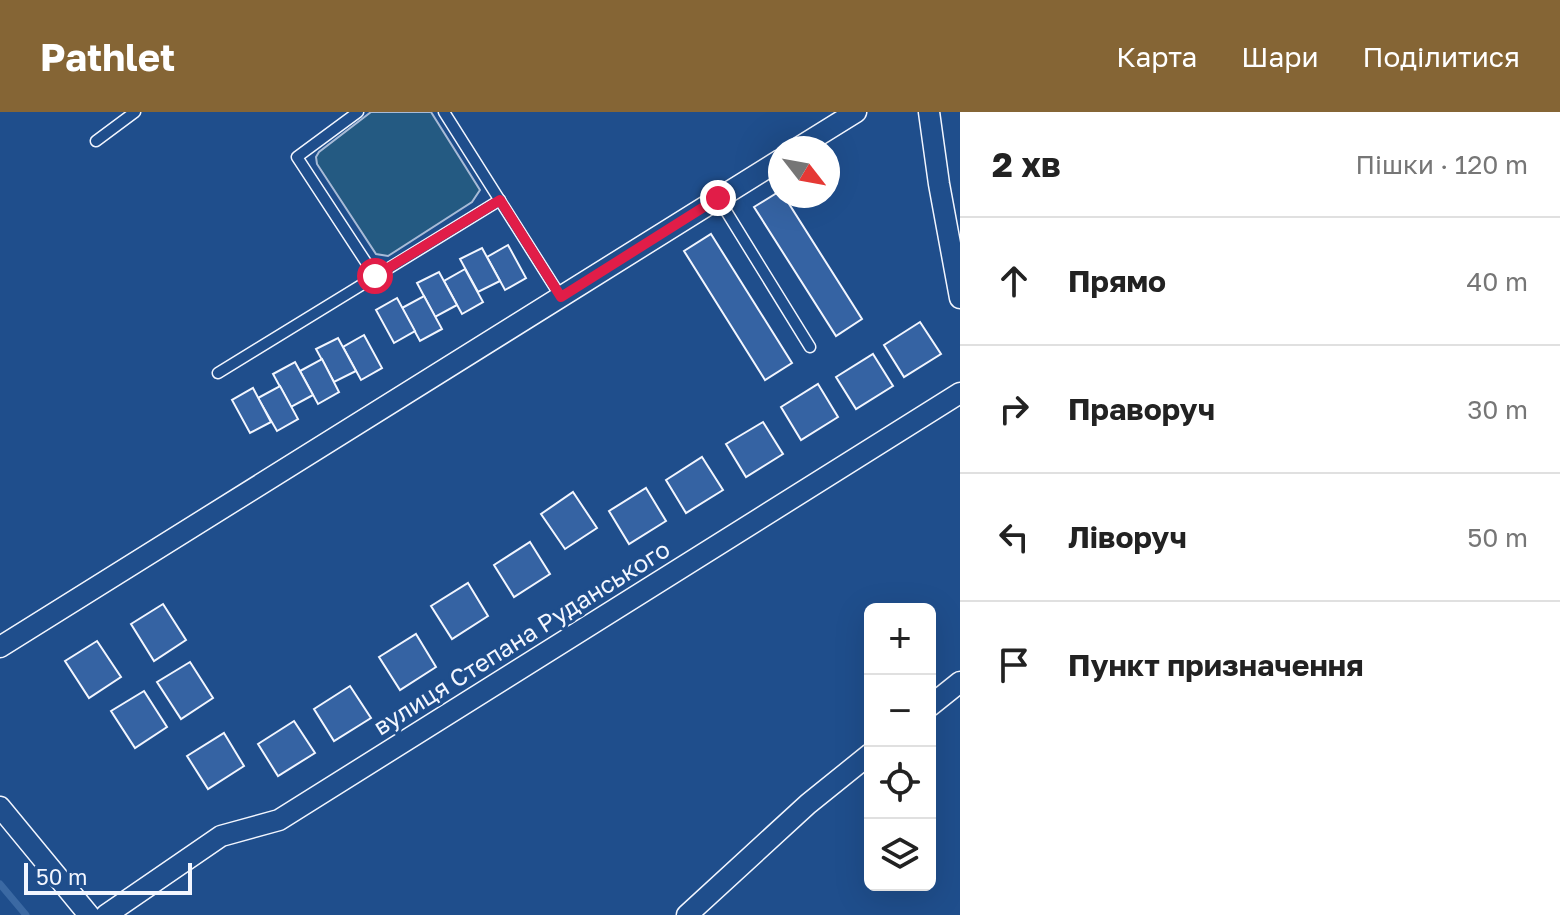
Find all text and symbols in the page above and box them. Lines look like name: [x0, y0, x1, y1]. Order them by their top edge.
text: Pathlet: [40, 34, 175, 79]
text: Карта: [1116, 40, 1197, 73]
text: Шари: [1241, 40, 1319, 73]
text: Поділитися: [1363, 40, 1520, 73]
north arrow: [768, 136, 840, 208]
text: 2 хв: [992, 144, 1061, 184]
text: Пішки · 120 m: [1356, 149, 1528, 180]
route end: [700, 180, 736, 216]
route start: [357, 258, 393, 294]
icon: ahead: [992, 259, 1036, 303]
text: Прямо: [1068, 263, 1166, 299]
text: 40 m: [1467, 266, 1528, 297]
icon: right: [992, 387, 1036, 431]
text: Праворуч: [1068, 391, 1215, 427]
text: 30 m: [1467, 394, 1528, 425]
icon: left: [992, 515, 1036, 559]
text: Ліворуч: [1068, 519, 1187, 555]
text: 50 m: [1467, 522, 1528, 553]
street label: вулиця Степана Руданського: [367, 534, 675, 740]
map controls: [864, 603, 936, 891]
button: +: [864, 603, 936, 675]
icon: arrive: [992, 643, 1036, 687]
text: Пункт призначення: [1068, 647, 1364, 683]
button: −: [864, 675, 936, 747]
button: locate: [864, 747, 936, 819]
button: layers: [864, 819, 936, 891]
scale bar: [24, 859, 192, 895]
text: 50 m: [36, 863, 87, 890]

